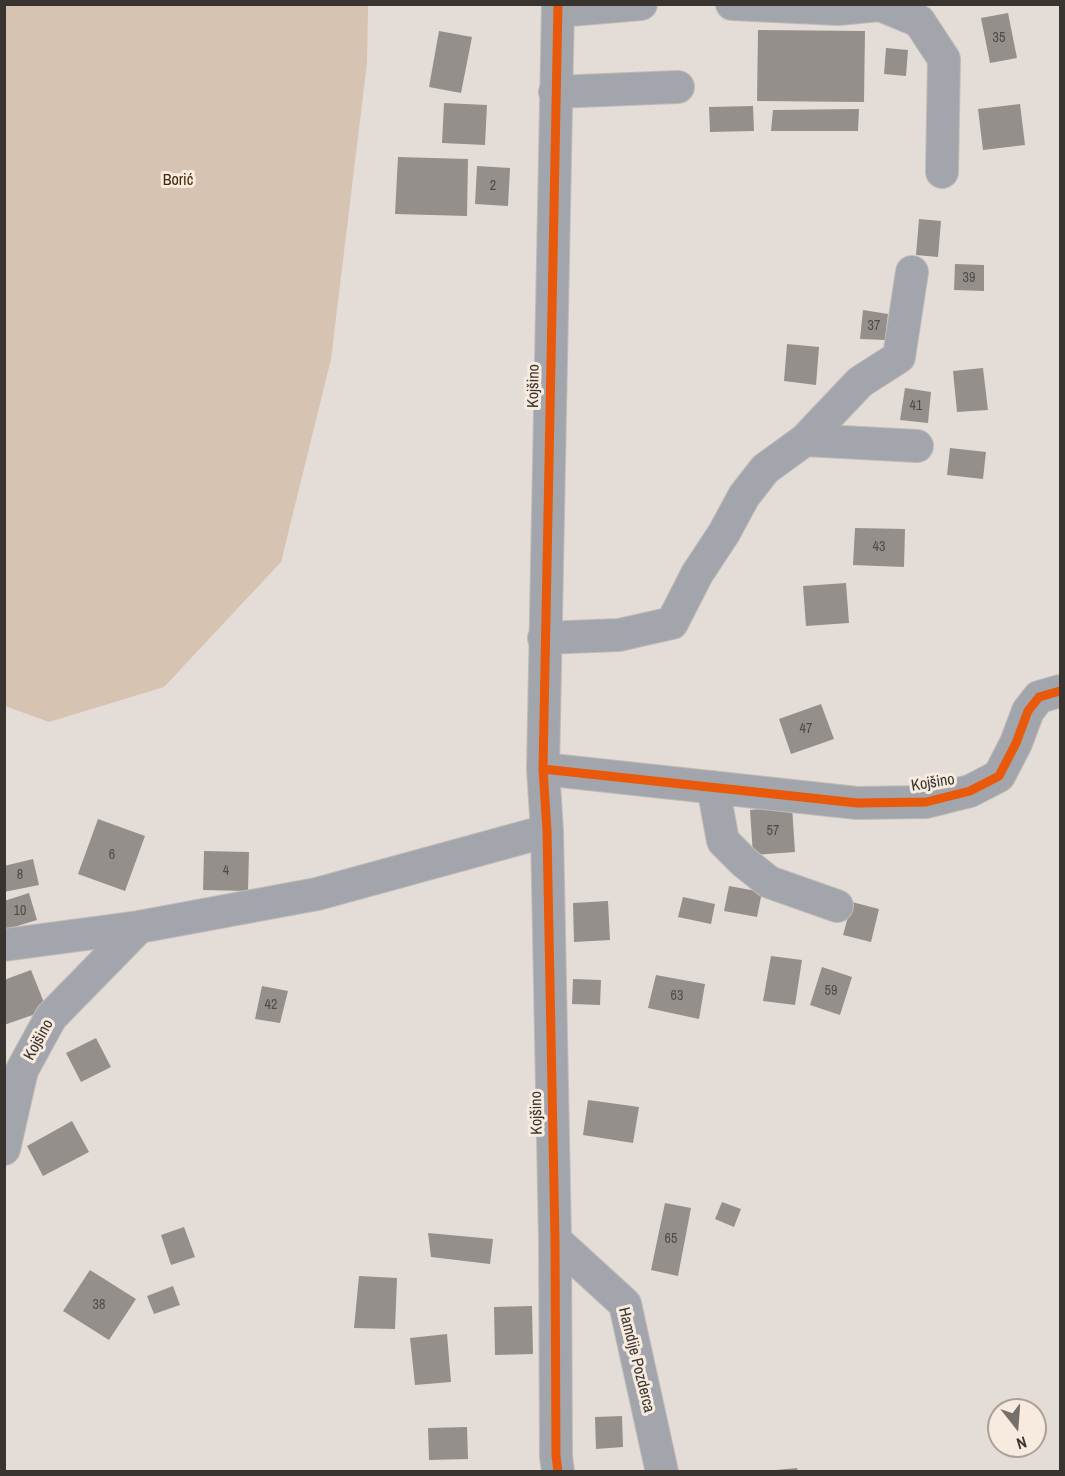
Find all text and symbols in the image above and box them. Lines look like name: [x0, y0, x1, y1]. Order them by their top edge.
house number: 35: [993, 30, 1005, 46]
park label: Borić: [163, 171, 193, 191]
house number: 2: [490, 178, 496, 194]
house number: 39: [963, 270, 975, 286]
house number: 37: [868, 318, 880, 334]
street label: Kojšino: [524, 364, 544, 408]
house number: 41: [910, 398, 922, 414]
house number: 43: [873, 539, 885, 555]
house number: 47: [800, 721, 812, 737]
street label: Kojšino: [910, 770, 956, 796]
house number: 57: [767, 823, 779, 839]
house number: 6: [109, 847, 115, 863]
house number: 4: [223, 863, 229, 879]
house number: 8: [17, 867, 23, 883]
house number: 10: [14, 903, 26, 919]
house number: 59: [825, 983, 837, 999]
house number: 63: [671, 988, 683, 1004]
house number: 42: [265, 997, 277, 1013]
street label: Kojšino: [20, 1016, 58, 1064]
street label: Kojšino: [527, 1091, 547, 1135]
house number: 65: [665, 1231, 677, 1247]
house number: 38: [93, 1297, 105, 1313]
street label: Hamdije Pozderca: [614, 1305, 658, 1415]
north arrow: [987, 1398, 1047, 1458]
text: N: [1014, 1431, 1029, 1455]

